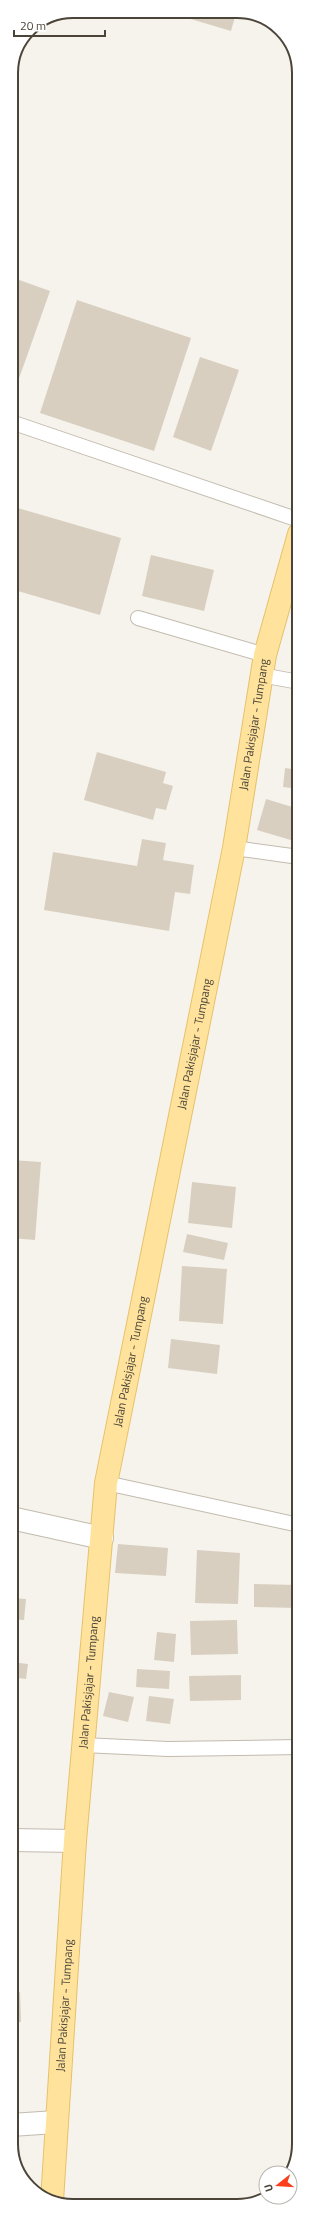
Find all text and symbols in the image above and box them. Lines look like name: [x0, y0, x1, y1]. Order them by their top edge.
scale bar: [14, 12, 105, 38]
text: 20 m: [20, 16, 46, 35]
street label: Jalan Pakisjajar - Tumpang: [233, 657, 273, 792]
street label: Jalan Pakisjajar - Tumpang: [172, 977, 216, 1111]
street label: Jalan Pakisjajar - Tumpang: [108, 1294, 152, 1429]
street label: Jalan Pakisjajar - Tumpang: [73, 1615, 103, 1749]
street label: Jalan Pakisjajar - Tumpang: [50, 1938, 78, 2072]
north arrow: [258, 2165, 298, 2205]
text: U: [260, 2182, 277, 2194]

